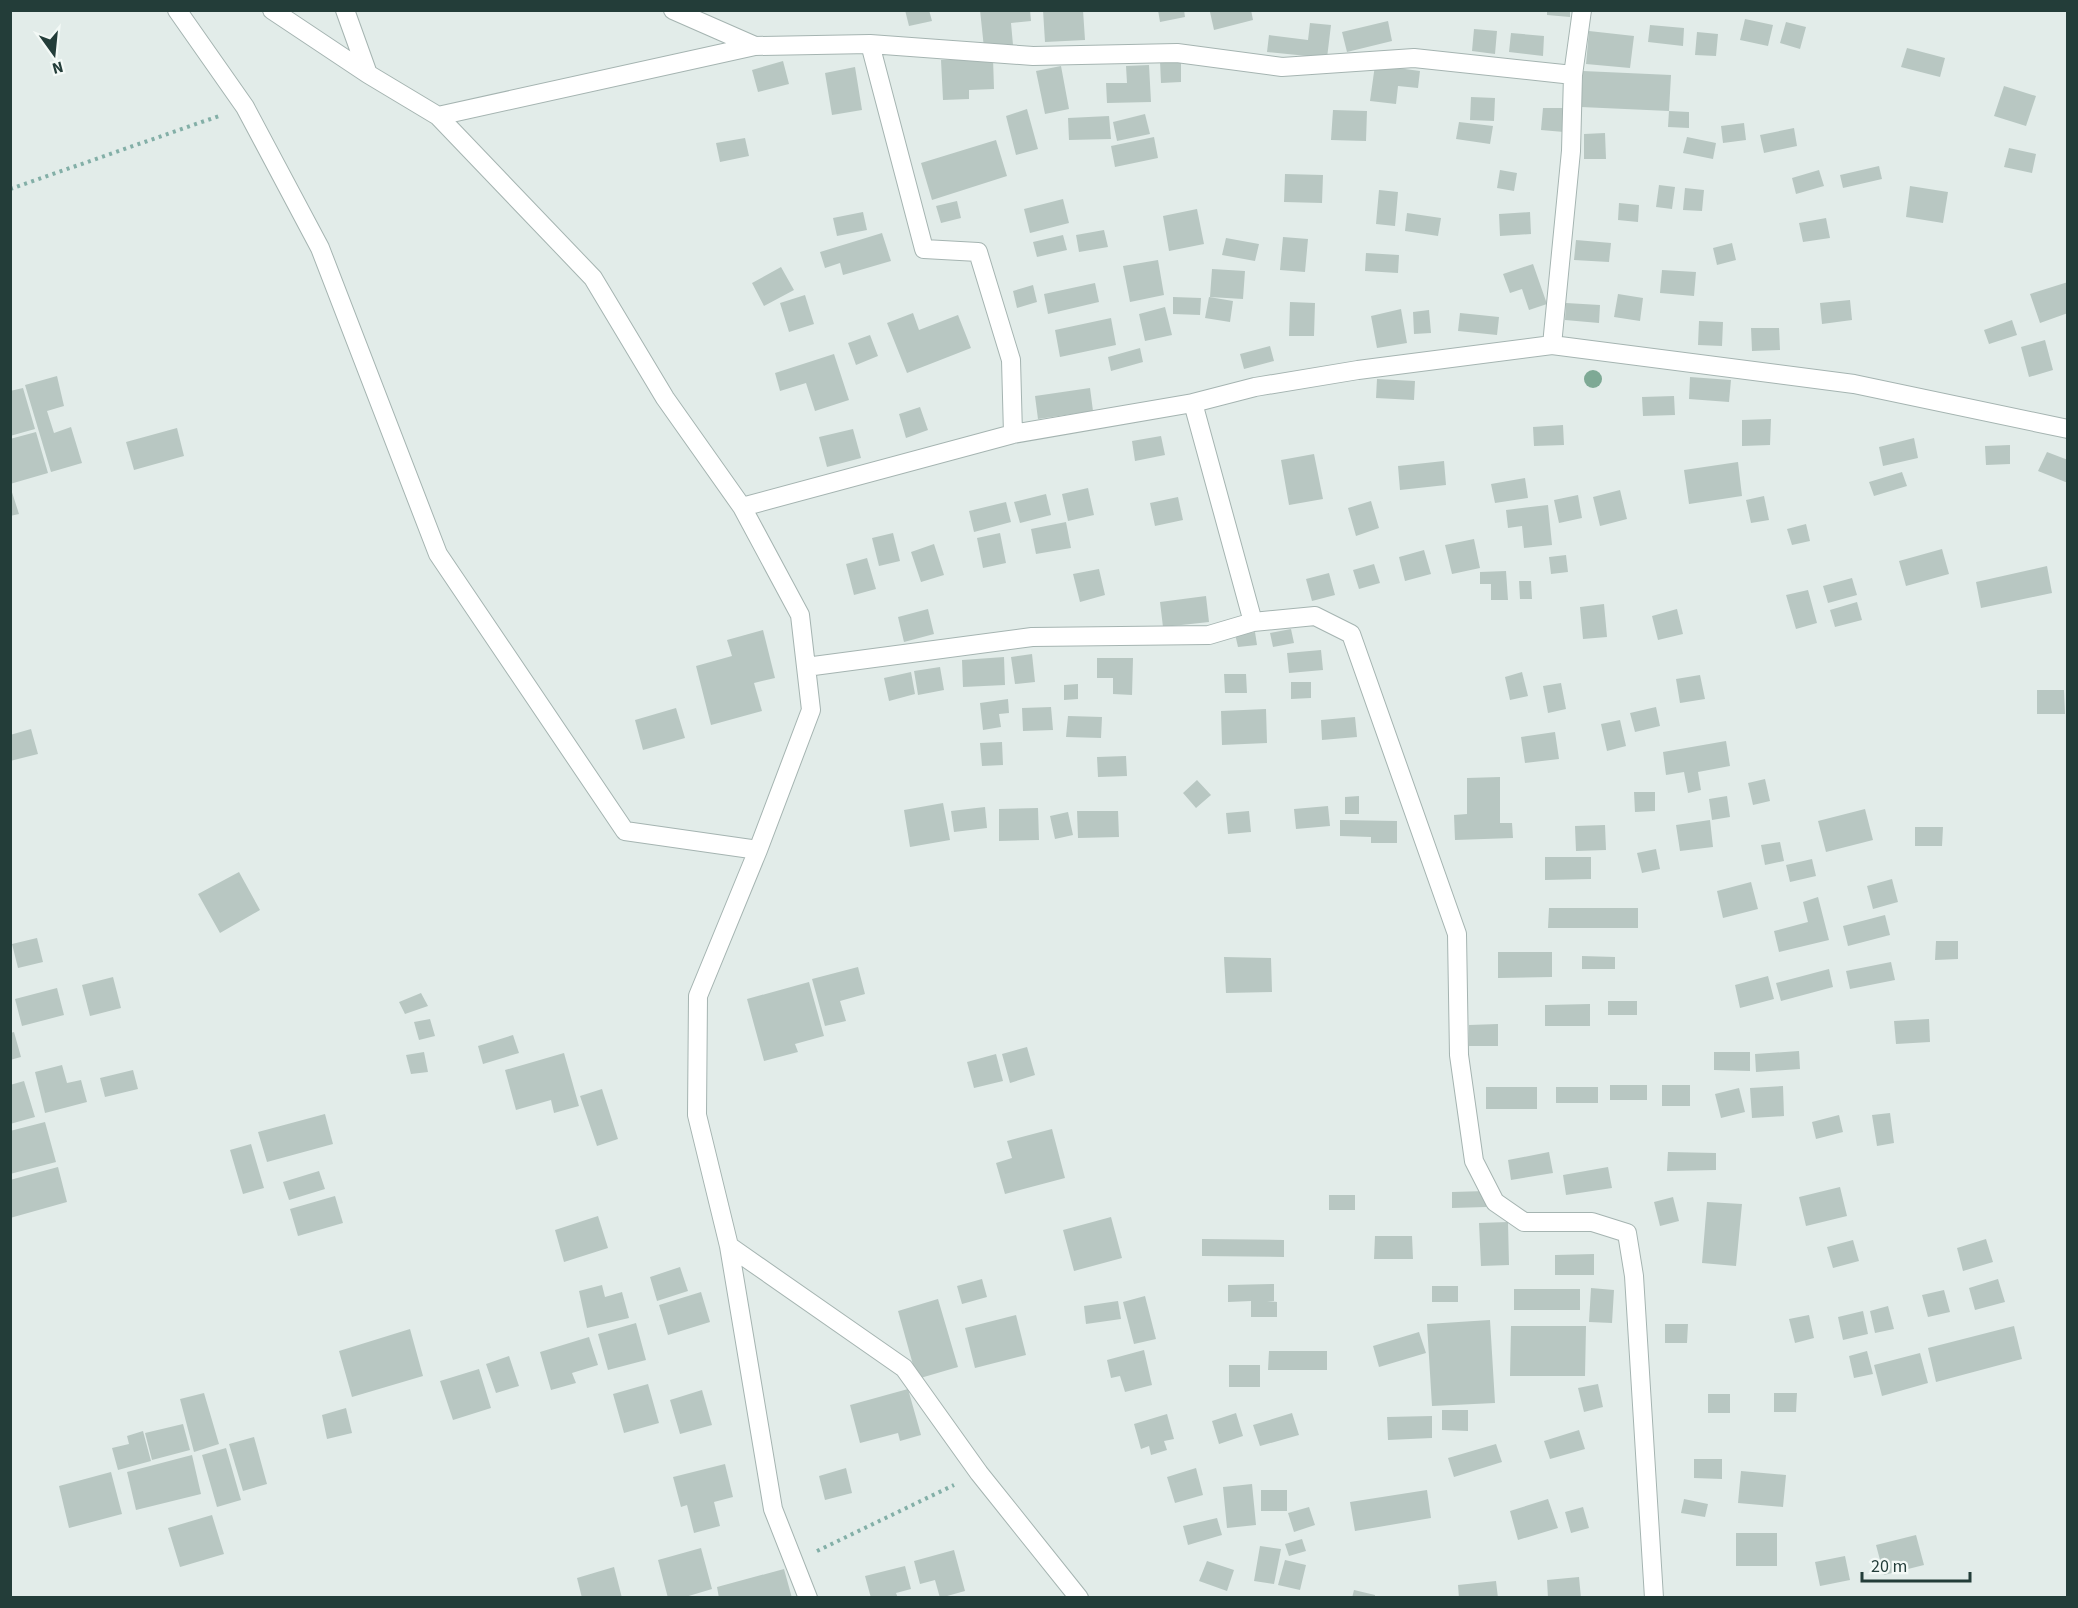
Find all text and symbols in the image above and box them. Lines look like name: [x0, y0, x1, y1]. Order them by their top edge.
north arrow: [24, 24, 84, 84]
text: N: [50, 56, 66, 80]
scale bar: [1862, 1545, 1970, 1583]
text: 20 m: [1871, 1554, 1907, 1579]

